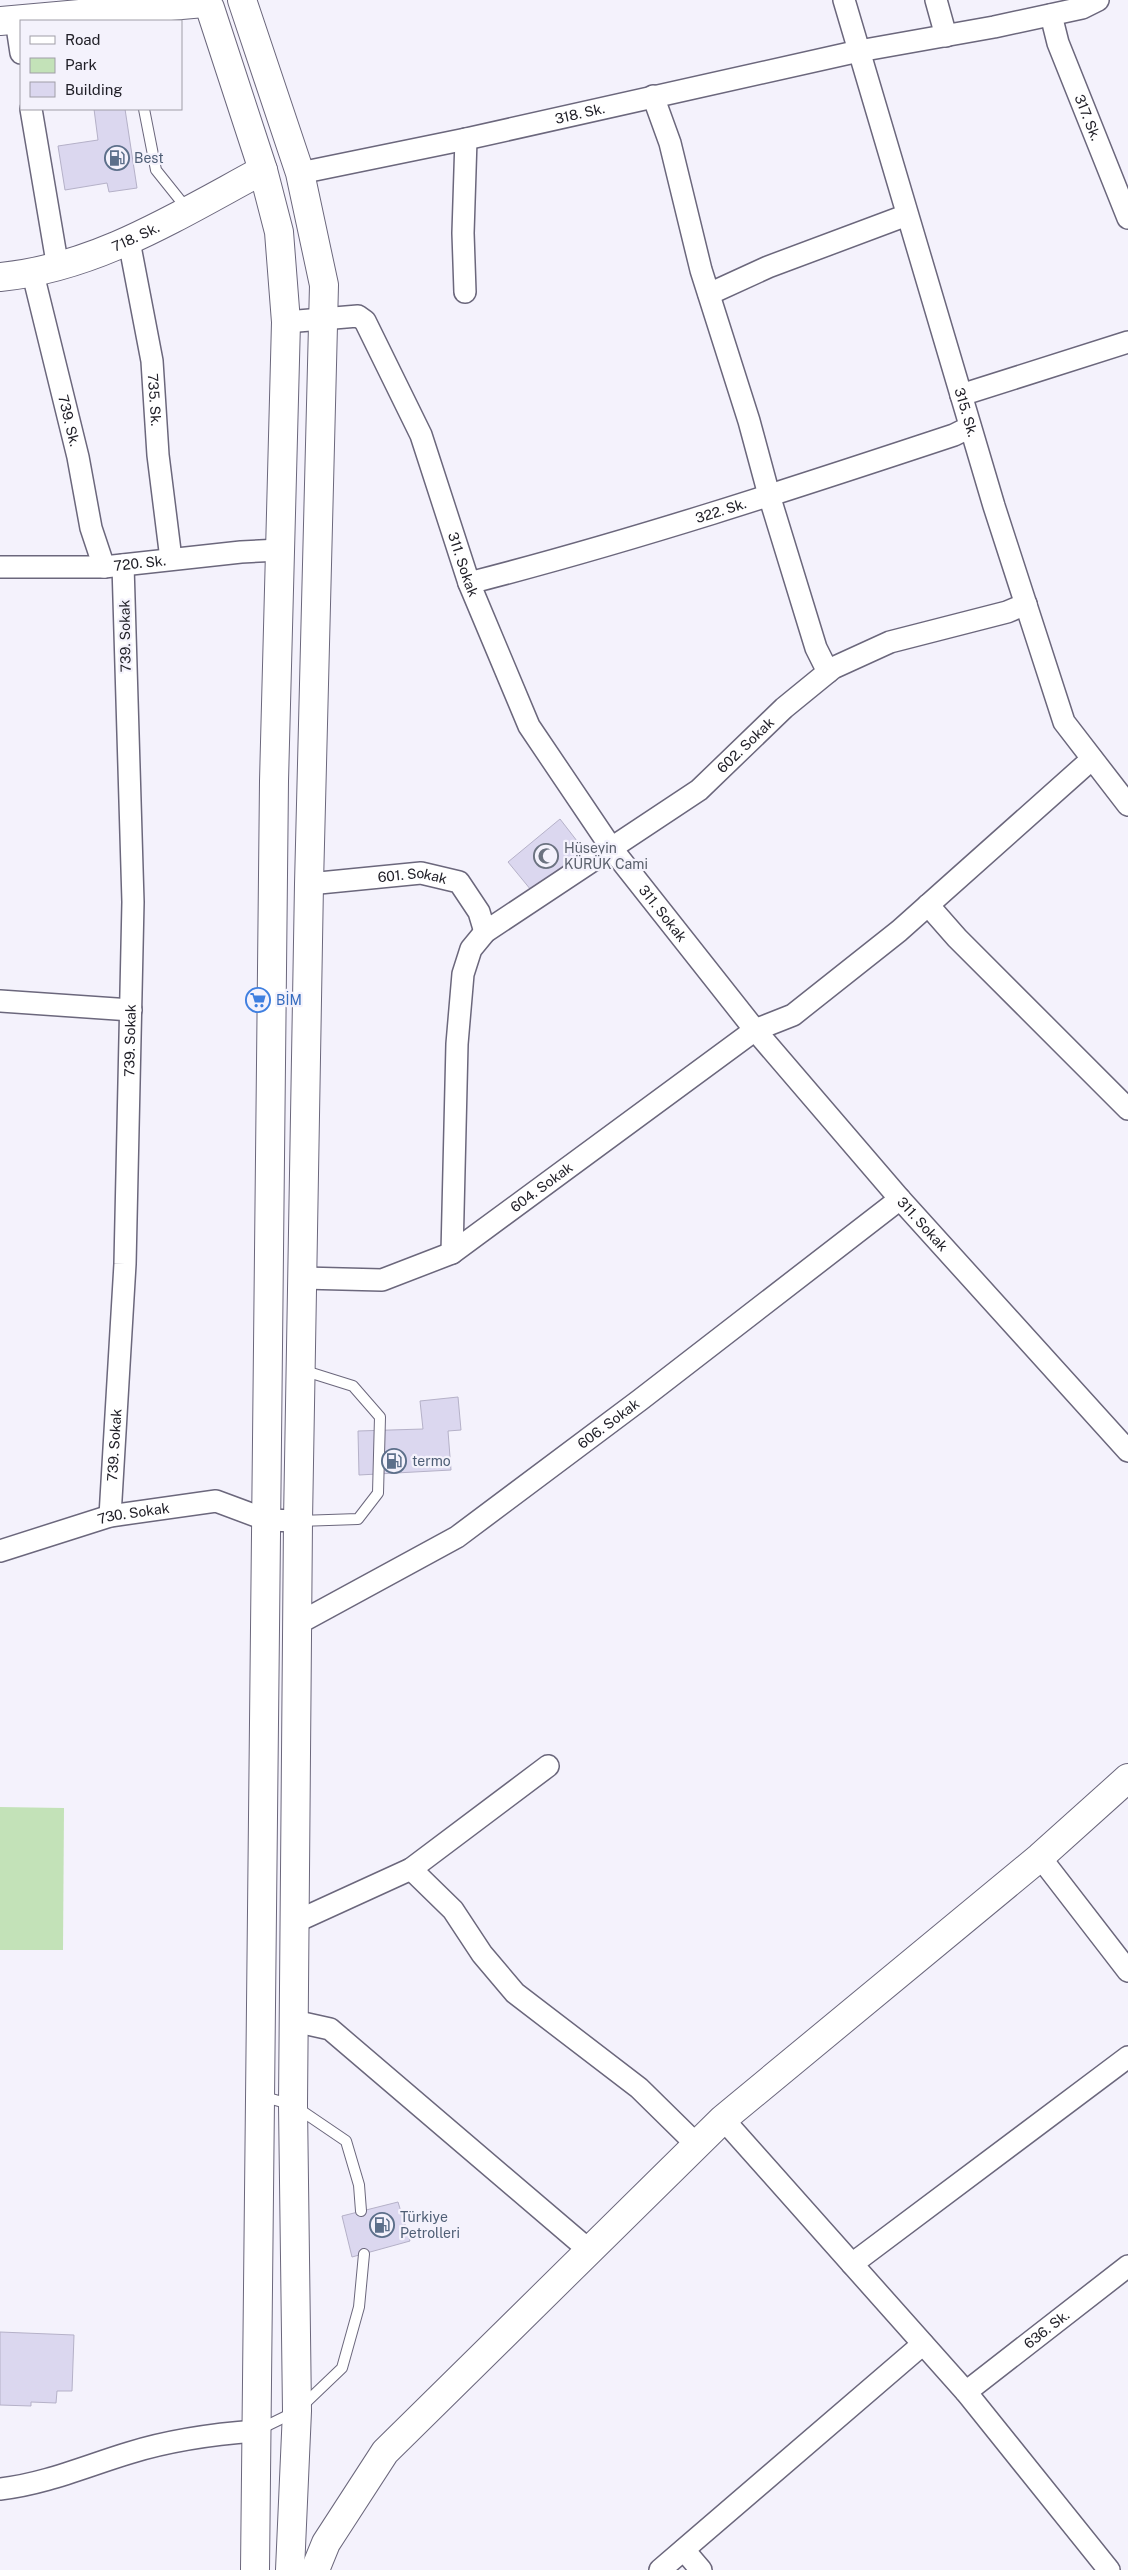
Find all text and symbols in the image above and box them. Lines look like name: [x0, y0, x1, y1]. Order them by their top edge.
legend: [20, 20, 182, 110]
text: Road: [65, 31, 101, 48]
text: Park: [65, 56, 97, 73]
text: Building: [65, 81, 123, 98]
street label: 317. Sk.: [1071, 92, 1104, 143]
street label: 318. Sk.: [553, 100, 606, 127]
fuel station icon: Best: [104, 145, 130, 171]
place label: Best: [134, 150, 164, 166]
street label: 718. Sk.: [109, 219, 162, 255]
street label: 735. Sk.: [145, 373, 164, 427]
street label: 315. Sk.: [951, 386, 981, 439]
street label: 739. Sk.: [55, 393, 83, 448]
street label: 322. Sk.: [693, 495, 748, 526]
street label: 311. Sokak: [445, 530, 482, 599]
street label: 720. Sk.: [113, 552, 167, 574]
street label: 739. Sokak: [116, 599, 134, 672]
street label: 602. Sokak: [714, 714, 777, 776]
place label: Hüseyin KÜRÜK Cami: [564, 840, 648, 872]
mosque icon: Hüseyin KÜRÜK Cami: [533, 843, 559, 869]
street label: 601. Sokak: [377, 865, 449, 887]
street label: 311. Sokak: [636, 882, 690, 945]
supermarket icon: BİM: [245, 987, 271, 1013]
place label: BİM: [276, 990, 302, 1008]
street label: 739. Sokak: [121, 1004, 139, 1077]
street label: 604. Sokak: [507, 1159, 576, 1215]
street label: 311. Sokak: [894, 1194, 951, 1254]
street label: 606. Sokak: [574, 1395, 642, 1452]
street label: 739. Sokak: [104, 1408, 124, 1482]
fuel station icon: termo: [381, 1448, 407, 1474]
place label: termo: [412, 1453, 451, 1469]
street label: 730. Sokak: [95, 1500, 170, 1527]
place label: Türkiye Petrolleri: [400, 2209, 460, 2241]
fuel station icon: Türkiye Petrolleri: [369, 2212, 395, 2238]
street label: 636. Sk.: [1021, 2307, 1072, 2352]

